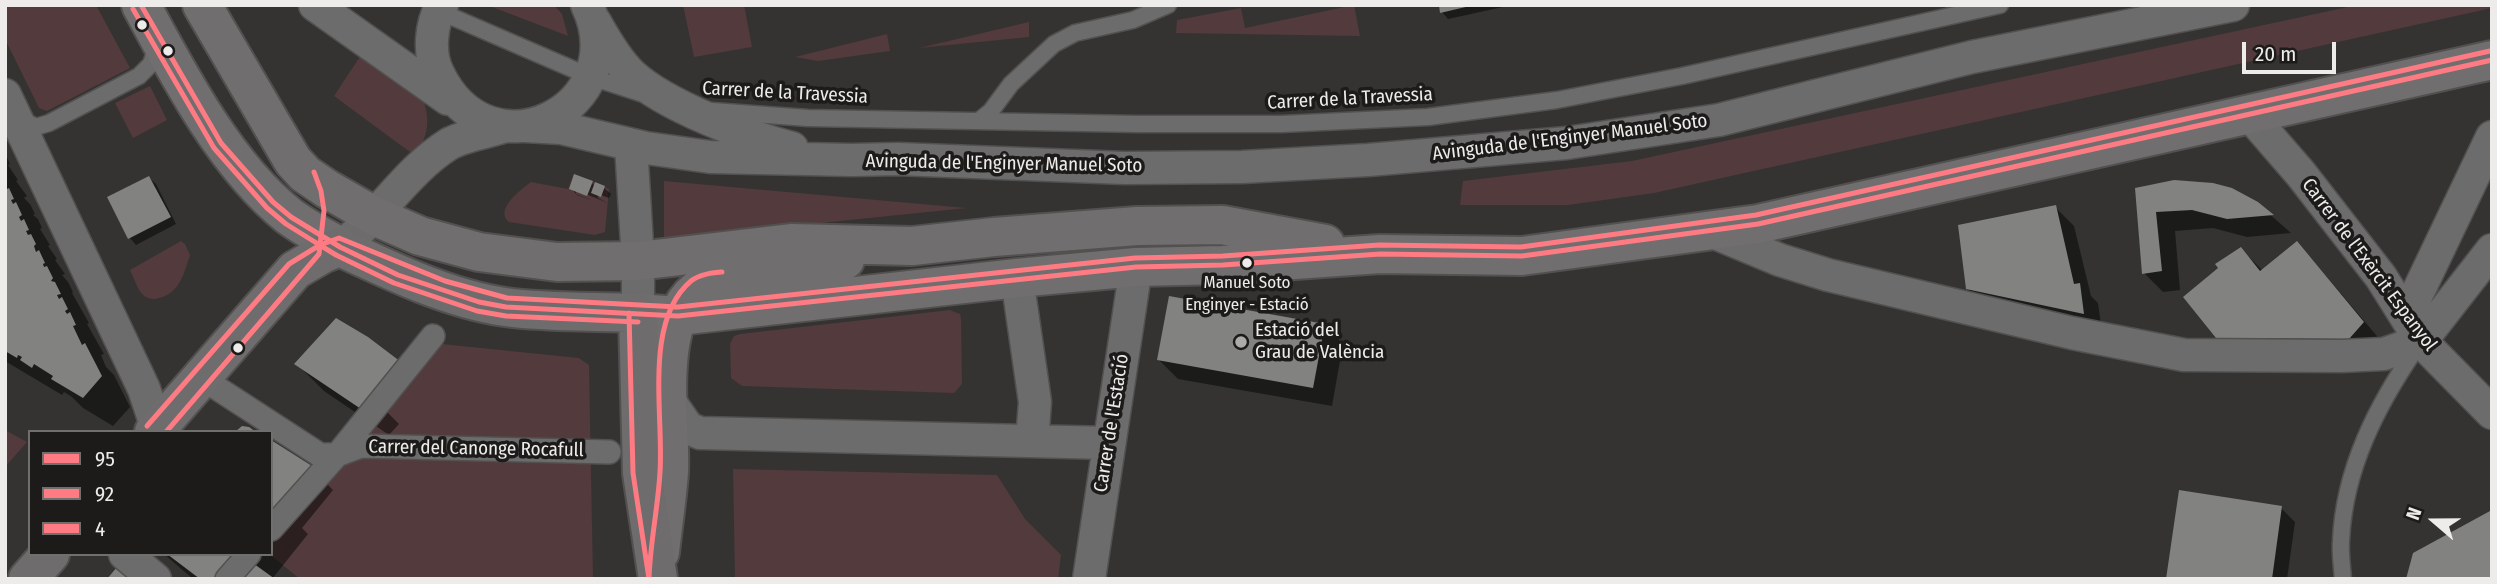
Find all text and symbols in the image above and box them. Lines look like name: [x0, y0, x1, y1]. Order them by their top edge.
unlabelled marker: [135, 18, 149, 32]
scale bar: [2245, 28, 2340, 72]
text: 20 m: [2255, 41, 2296, 67]
unlabelled marker: [161, 44, 175, 58]
street label: Carrer de la Travessia: [702, 77, 868, 109]
street label: Carrer de la Travessia: [1267, 83, 1433, 115]
street label: Avinguda de l'Enginyer Manuel Soto: [1431, 110, 1709, 166]
street label: Avinguda de l'Enginyer Manuel Soto: [865, 150, 1143, 178]
street label: Carrer de l'Exèrcit Espanyol: [2297, 174, 2441, 356]
marker: Manuel Soto Enginyer - Estació: [1240, 256, 1254, 270]
place label: Manuel Soto Enginyer - Estació: [1185, 273, 1309, 313]
place label: Estació del Grau de València: [1255, 320, 1384, 364]
marker: Estació del Grau de València: [1233, 334, 1249, 350]
unlabelled marker: [231, 341, 245, 355]
street label: Carrer de l'Estació: [1090, 352, 1134, 494]
legend: [28, 430, 273, 556]
street label: Carrer del Canonge Rocafull: [368, 436, 584, 462]
text: 95: [95, 446, 115, 472]
text: 92: [95, 481, 114, 507]
north arrow: [2399, 486, 2469, 556]
text: N: [2401, 504, 2427, 523]
text: 4: [95, 516, 105, 542]

